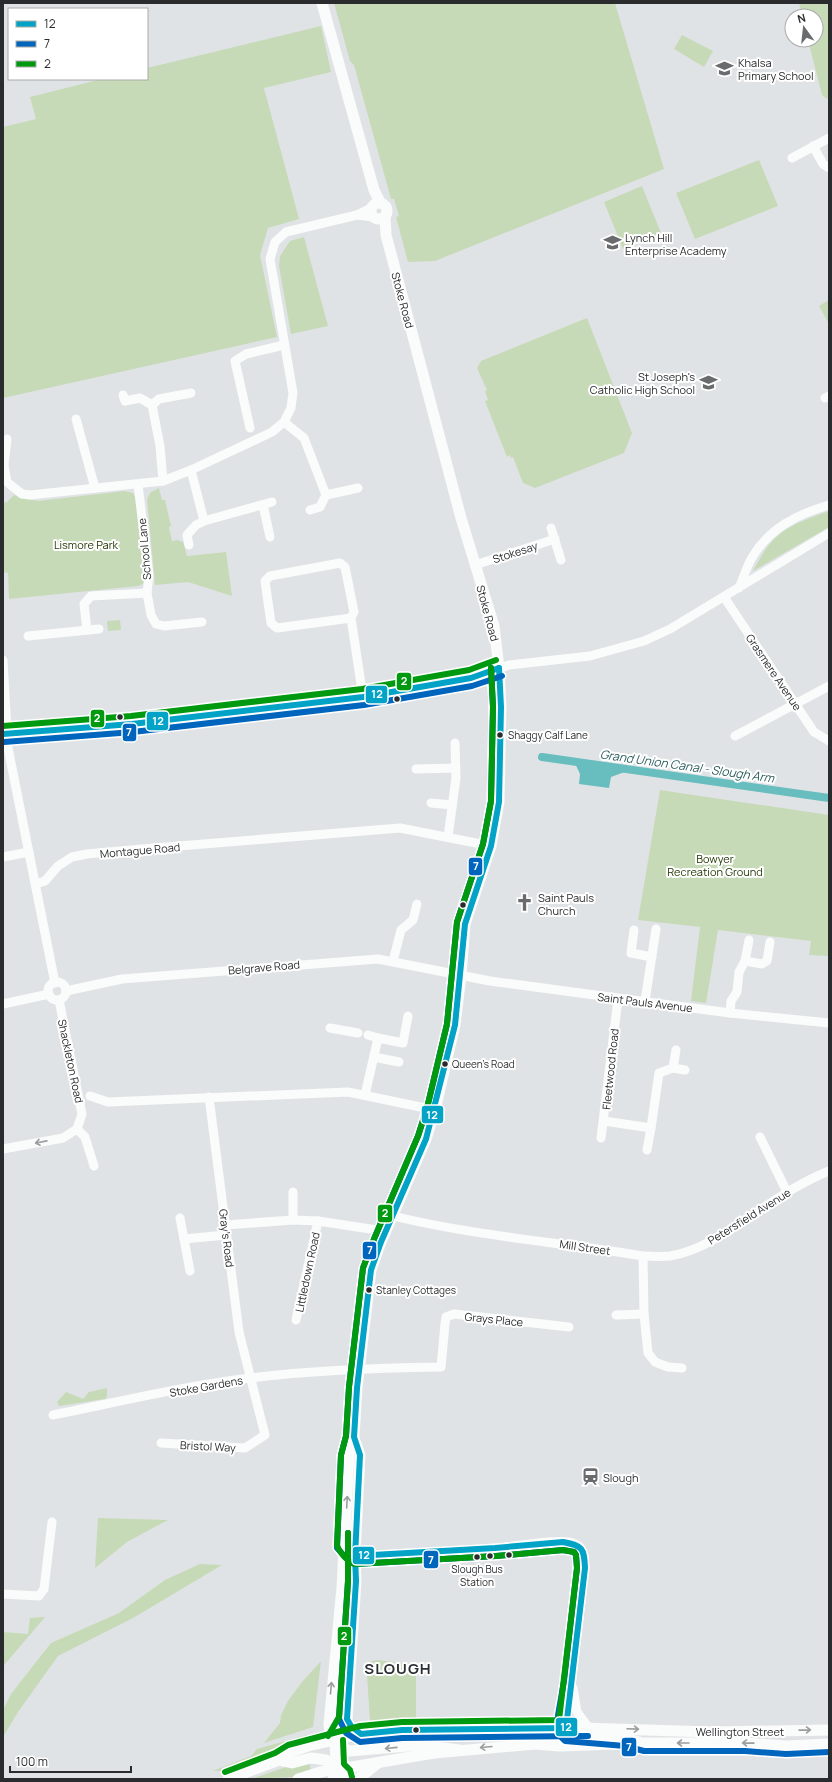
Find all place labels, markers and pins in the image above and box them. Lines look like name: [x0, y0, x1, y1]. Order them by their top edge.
place label: Khalsa Primary School: [738, 55, 814, 83]
school or university icon: Khalsa Primary School: [715, 58, 735, 78]
place label: Lynch Hill Enterprise Academy: [625, 230, 727, 258]
school or university icon: Lynch Hill Enterprise Academy: [602, 233, 622, 253]
place label: St Joseph's Catholic High School: [590, 369, 695, 397]
school or university icon: St Joseph's Catholic High School: [698, 372, 718, 392]
unlabelled marker: [392, 694, 402, 704]
unlabelled marker: [115, 712, 125, 722]
place label: Shaggy Calf Lane: [508, 728, 588, 742]
marker: Shaggy Calf Lane: [495, 730, 505, 740]
place label: Saint Pauls Church: [538, 890, 594, 918]
church icon: Saint Pauls Church: [515, 893, 535, 913]
unlabelled marker: [458, 900, 468, 910]
place label: Queen's Road: [452, 1057, 515, 1071]
marker: Queen's Road: [440, 1059, 450, 1069]
place label: Stanley Cottages: [376, 1283, 456, 1297]
marker: Stanley Cottages: [364, 1285, 374, 1295]
station icon: Slough: [580, 1467, 600, 1487]
place label: Slough: [603, 1470, 638, 1485]
unlabelled marker: [504, 1550, 514, 1560]
unlabelled marker: [485, 1551, 495, 1561]
marker: Slough Bus Station: [472, 1552, 482, 1562]
place label: Slough Bus Station: [451, 1562, 503, 1589]
unlabelled marker: [411, 1725, 421, 1735]

